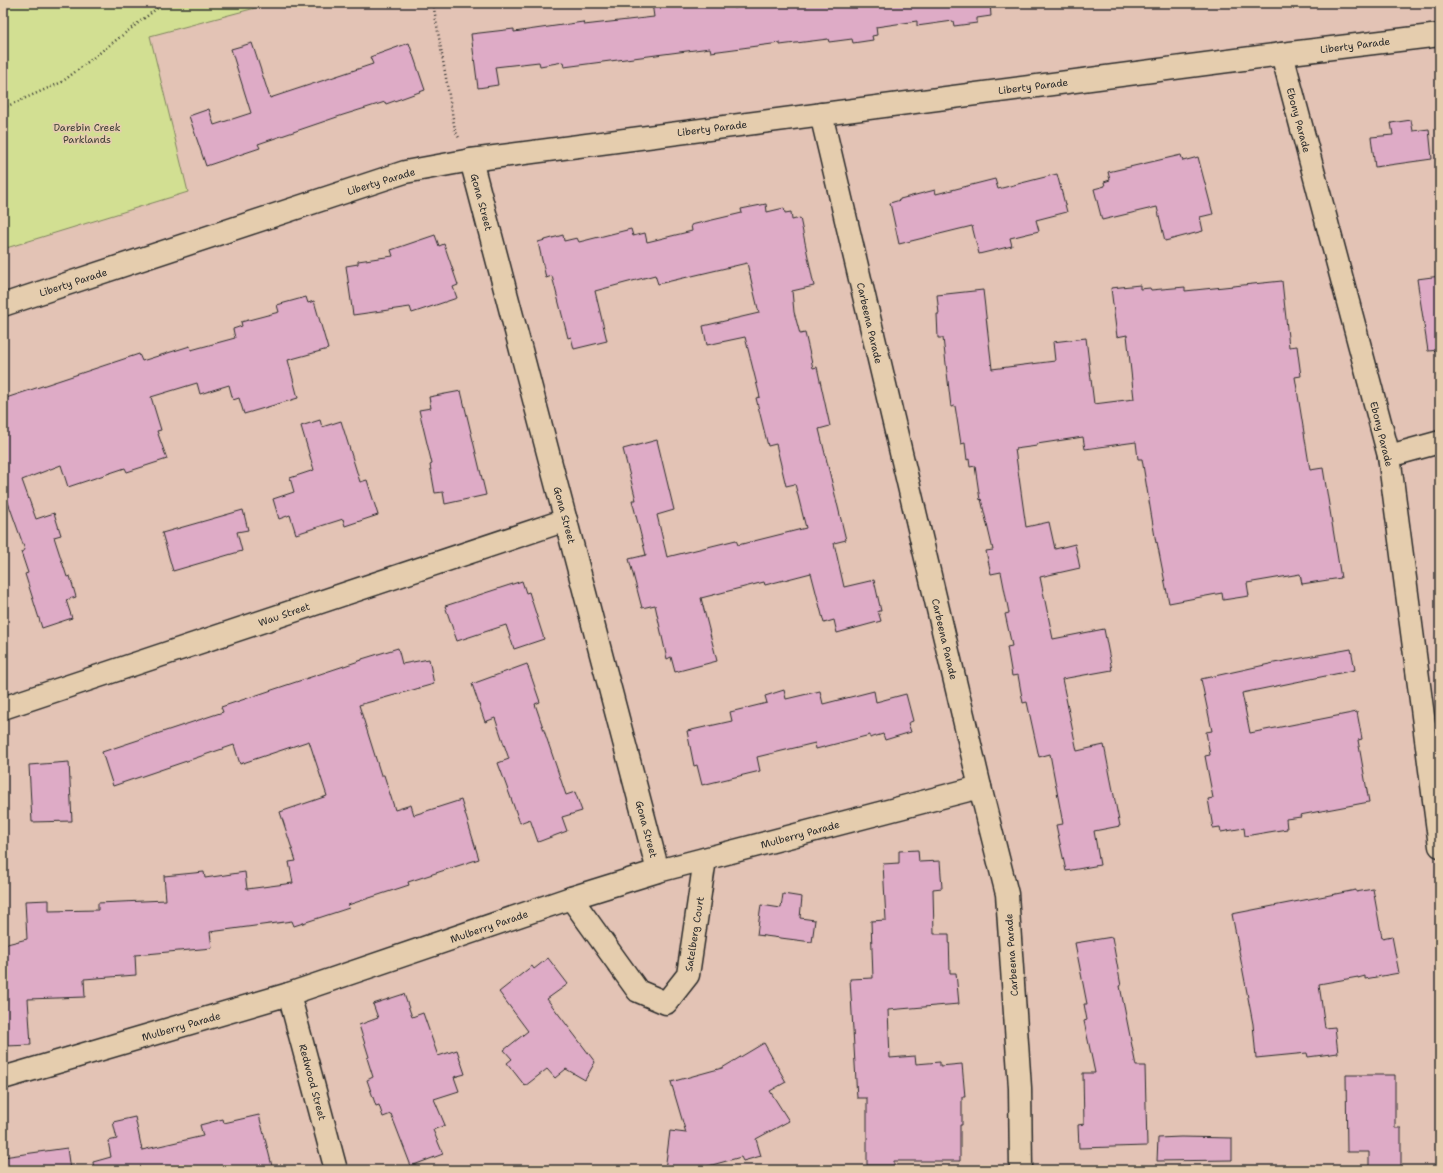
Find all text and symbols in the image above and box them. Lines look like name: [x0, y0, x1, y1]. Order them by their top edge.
street label: Liberty Parade: [1319, 35, 1391, 56]
street label: Liberty Parade: [997, 76, 1069, 97]
street label: Ebony Parade: [1284, 86, 1314, 154]
street label: Liberty Parade: [676, 118, 748, 139]
park label: Darebin Creek Parklands: [53, 121, 121, 146]
street label: Liberty Parade: [346, 165, 417, 198]
street label: Gona Street: [468, 172, 495, 232]
street label: Liberty Parade: [38, 265, 109, 300]
street label: Carbeena Parade: [854, 281, 885, 365]
street label: Ebony Parade: [1367, 400, 1396, 468]
street label: Gona Street: [551, 485, 578, 545]
street label: Carbeena Parade: [929, 597, 960, 681]
street label: Wau Street: [257, 600, 312, 629]
street label: Gona Street: [633, 799, 660, 859]
street label: Mulberry Parade: [759, 818, 841, 851]
street label: Satelberg Court: [682, 896, 707, 973]
street label: Mulberry Parade: [449, 907, 530, 946]
street label: Carbeena Parade: [1002, 913, 1021, 997]
street label: Mulberry Parade: [140, 1009, 222, 1044]
street label: Redwood Street: [296, 1043, 329, 1122]

